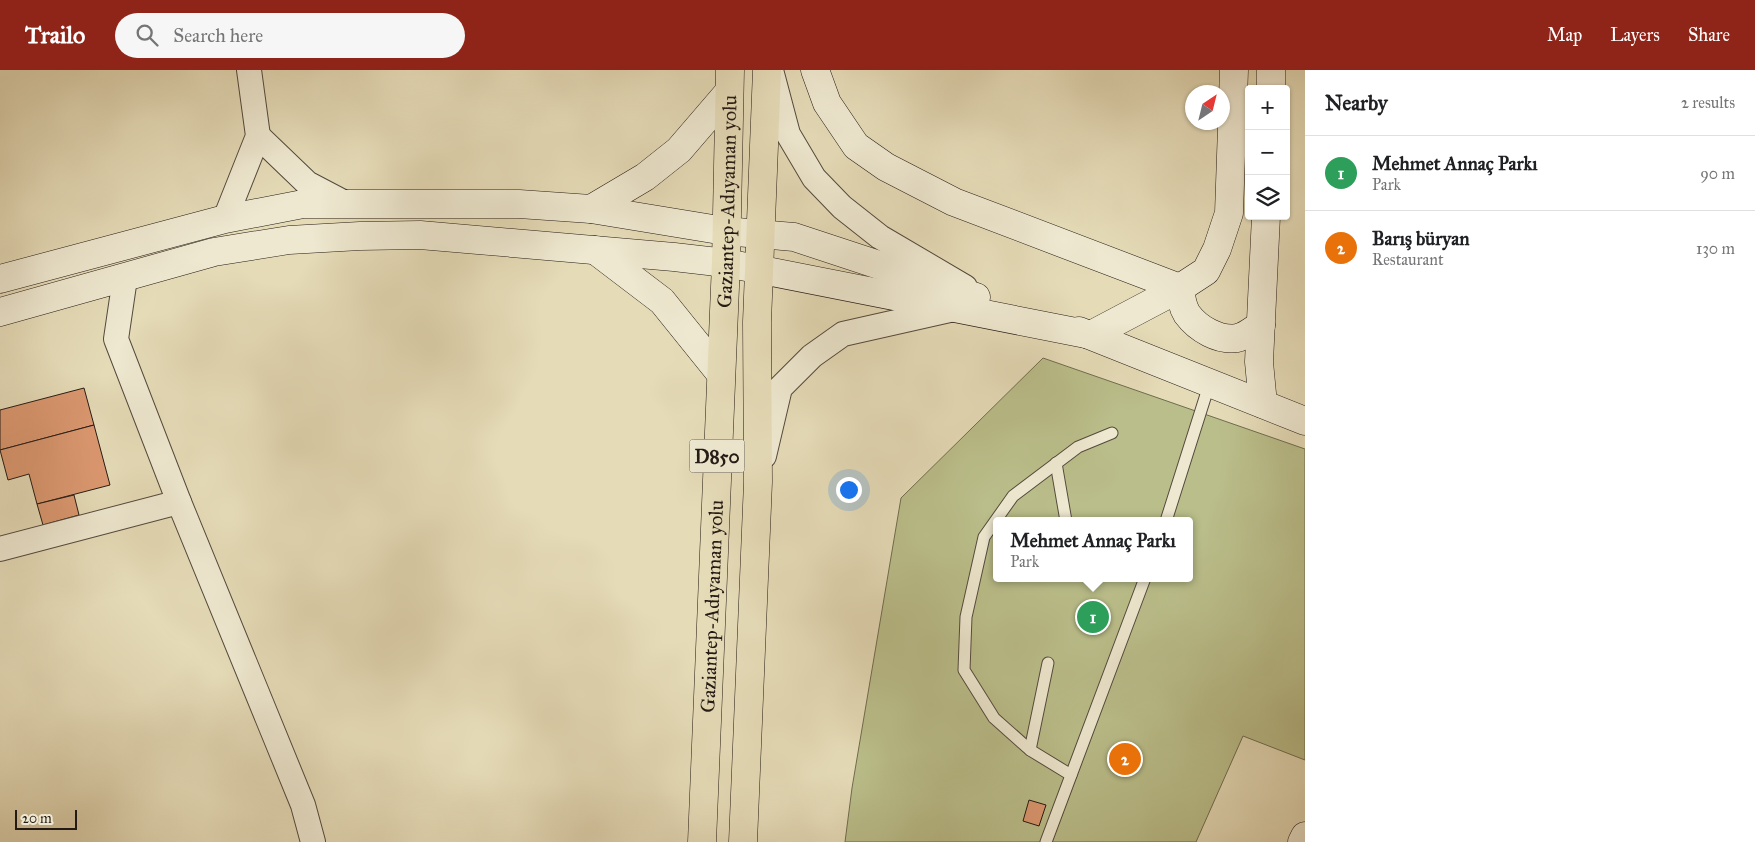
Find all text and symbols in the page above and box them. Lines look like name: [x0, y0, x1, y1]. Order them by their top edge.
search box: [115, 13, 465, 58]
text: Trailo: [25, 20, 85, 50]
icon: search: [133, 21, 161, 49]
text: Search here: [173, 24, 263, 47]
text: Map: [1547, 24, 1582, 46]
text: Layers: [1610, 24, 1660, 46]
text: Share: [1688, 24, 1730, 46]
north arrow: [1185, 85, 1230, 130]
map controls: [1245, 85, 1290, 220]
button: +: [1245, 85, 1290, 130]
text: Nearby: [1325, 90, 1388, 116]
text: 2 results: [1681, 93, 1735, 112]
street label: Gaziantep-Adıyaman yolu: [712, 94, 741, 309]
button: −: [1245, 130, 1290, 175]
text: Mehmet Annaç Parkı: [1372, 152, 1538, 175]
text: 1: [1338, 164, 1344, 183]
text: 90 m: [1700, 164, 1735, 183]
button: layers: [1245, 175, 1290, 220]
text: Park: [1372, 175, 1401, 194]
text: Barış büryan: [1372, 227, 1470, 250]
text: 2: [1337, 239, 1345, 258]
text: 130 m: [1696, 239, 1735, 258]
text: Restaurant: [1372, 250, 1444, 269]
road number: D850: [690, 440, 744, 472]
your location: [836, 477, 862, 503]
street label: Gaziantep-Adıyaman yolu: [695, 499, 728, 713]
popup: [993, 517, 1193, 582]
text: Mehmet Annaç Parkı: [1010, 529, 1176, 552]
text: Park: [1010, 552, 1039, 571]
pin: 1: [1077, 598, 1109, 636]
pin: 2: [1109, 740, 1141, 778]
scale bar: [15, 807, 78, 830]
text: 20 m: [22, 810, 52, 827]

